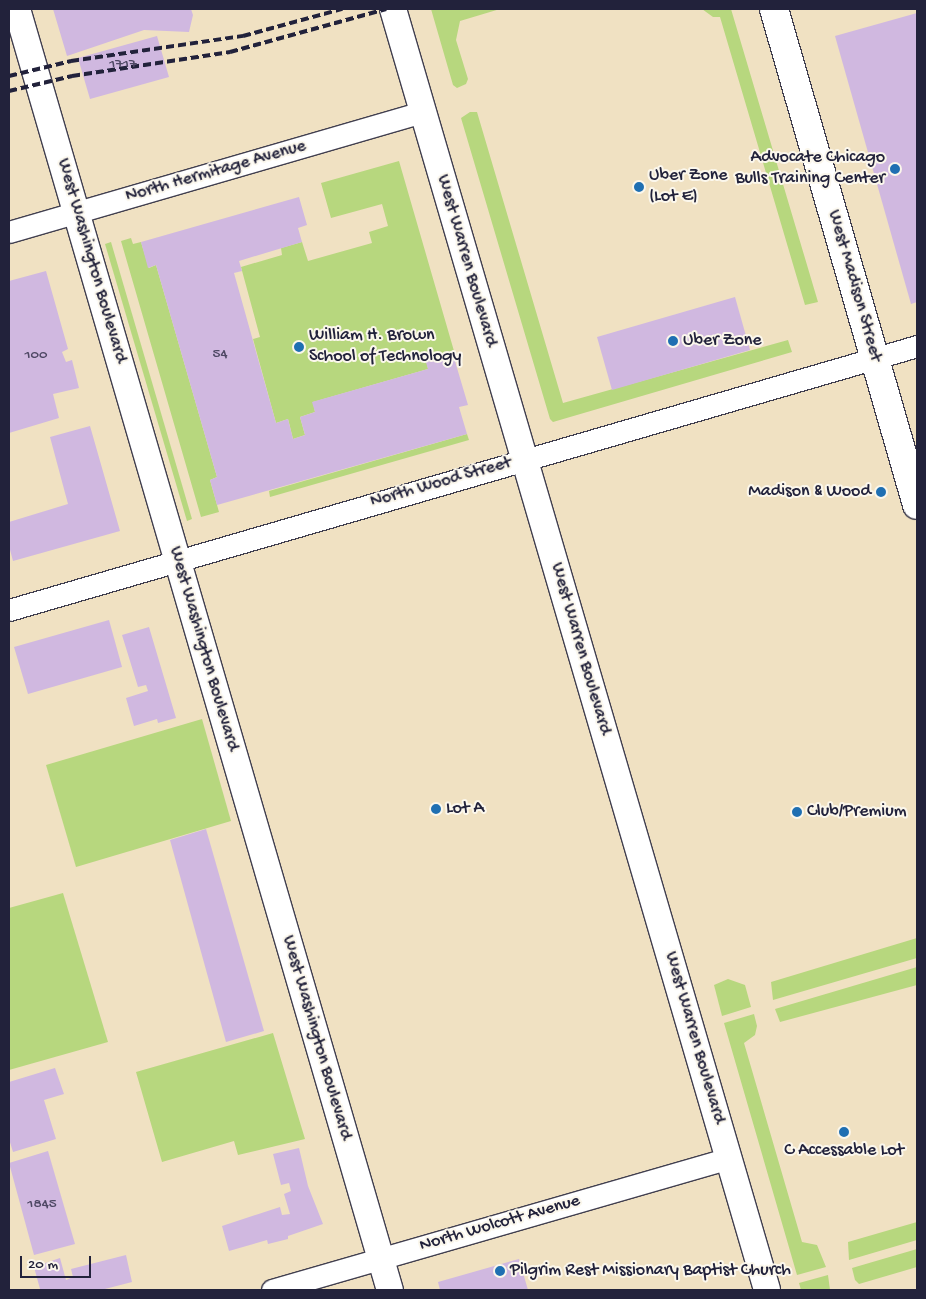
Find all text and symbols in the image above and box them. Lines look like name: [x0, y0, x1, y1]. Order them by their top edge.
house number: 1717: [109, 56, 137, 74]
street label: North Hermitage Avenue: [123, 136, 309, 208]
place label: Advocate Chicago Bulls Training Center: [735, 148, 885, 190]
street label: West Washington Boulevard: [51, 156, 131, 366]
marker: Advocate Chicago Bulls Training Center: [889, 163, 901, 175]
place label: Uber Zone (Lot E): [649, 166, 728, 208]
street label: West Warren Boulevard: [431, 172, 501, 350]
marker: Uber Zone (Lot E): [633, 181, 645, 193]
street label: West Madison Street: [822, 208, 886, 364]
place label: William H. Brown School of Technology: [309, 326, 461, 368]
place label: Uber Zone: [683, 330, 762, 352]
marker: Uber Zone: [667, 335, 679, 347]
marker: William H. Brown School of Technology: [293, 341, 305, 353]
house number: 54: [213, 346, 227, 364]
house number: 100: [24, 347, 48, 365]
street label: North Wood Street: [368, 453, 514, 513]
place label: Madison & Wood: [748, 481, 871, 503]
marker: Madison & Wood: [875, 486, 887, 498]
street label: West Washington Boulevard: [163, 544, 243, 754]
street label: West Warren Boulevard: [545, 560, 615, 738]
place label: Lot A: [446, 798, 484, 820]
place label: Club/Premium: [807, 801, 906, 823]
marker: Lot A: [430, 803, 442, 815]
marker: Club/Premium: [791, 806, 803, 818]
street label: West Washington Boulevard: [276, 933, 356, 1143]
street label: West Warren Boulevard: [659, 949, 729, 1127]
marker: C Accessable Lot: [838, 1126, 850, 1138]
place label: C Accessable Lot: [784, 1140, 904, 1162]
street label: North Wolcott Avenue: [417, 1191, 583, 1257]
house number: 1845: [27, 1196, 57, 1214]
scale bar: [22, 1246, 94, 1278]
text: 20 m: [28, 1256, 58, 1274]
place label: Pilgrim Rest Missionary Baptist Church: [510, 1260, 791, 1282]
marker: Pilgrim Rest Missionary Baptist Church: [494, 1265, 506, 1277]

